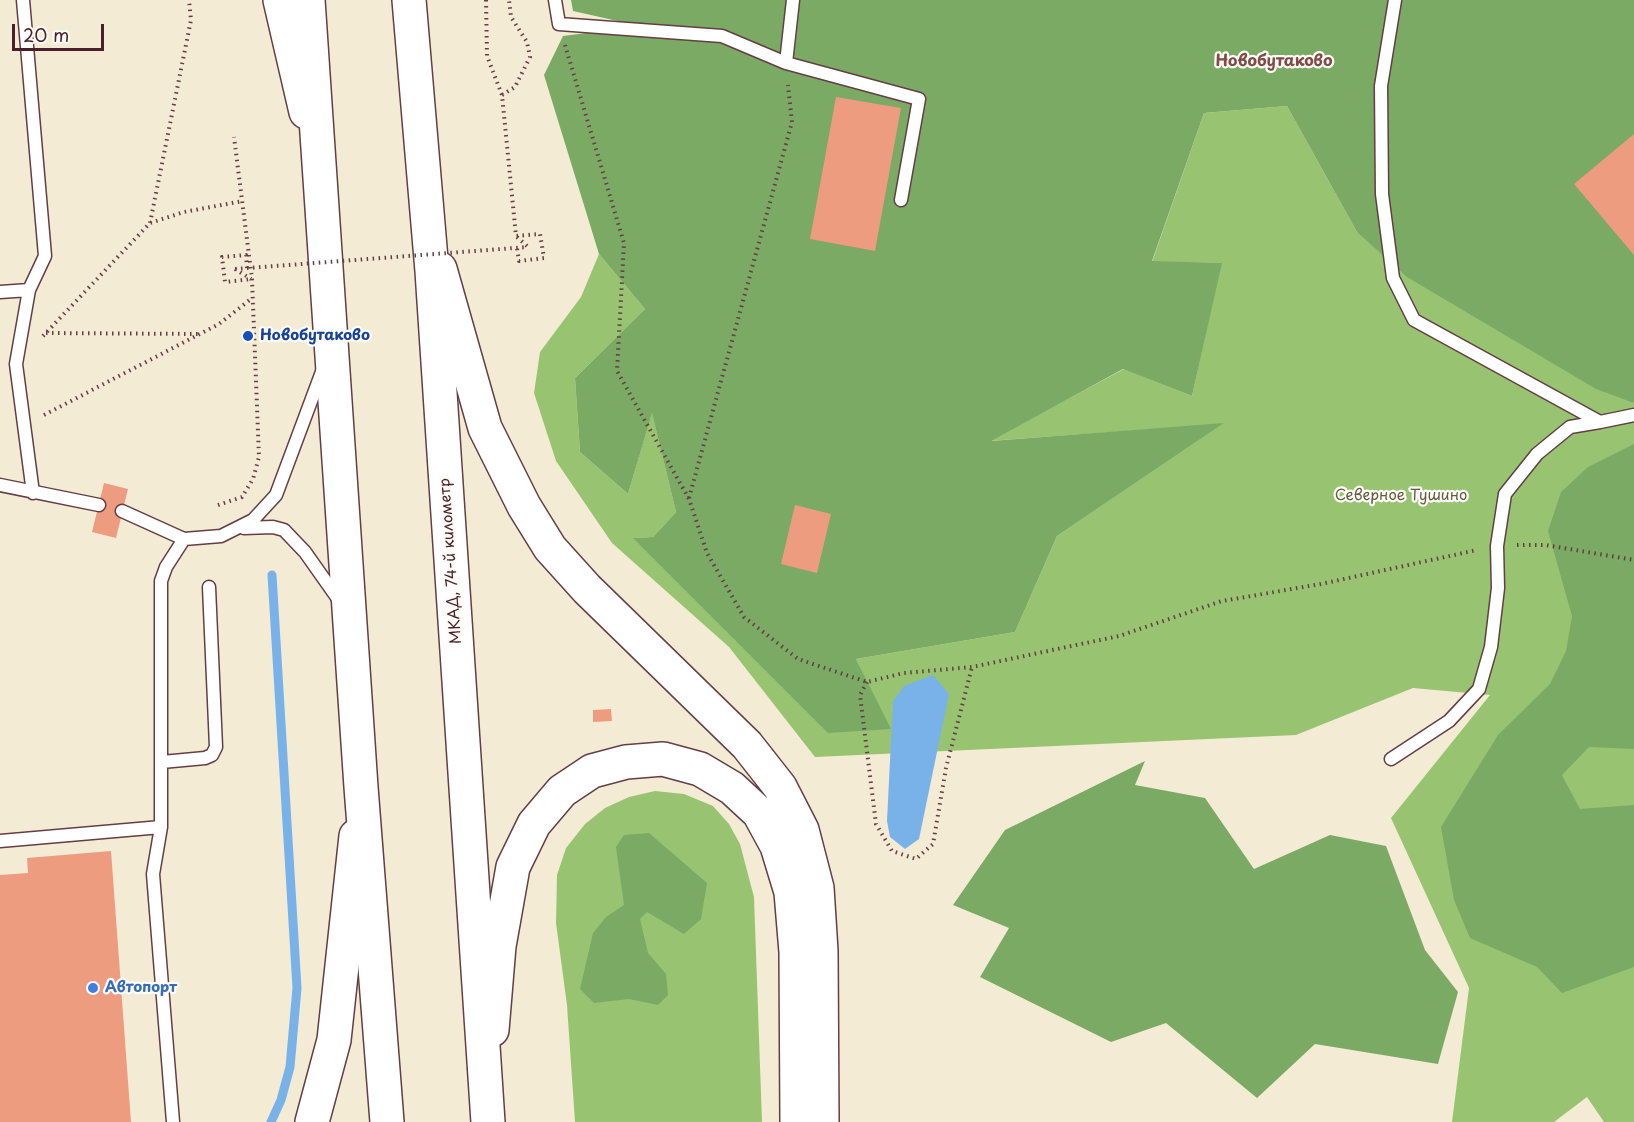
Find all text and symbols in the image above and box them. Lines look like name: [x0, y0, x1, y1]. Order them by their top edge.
scale bar: [15, 12, 106, 50]
text: 20 m: [23, 21, 69, 48]
district label: Новобутаково: [1215, 52, 1333, 72]
place label: Новобутаково: [260, 327, 370, 345]
marker: Новобутаково: [241, 329, 255, 343]
street label: МКАД, 74-й километр: [436, 477, 466, 645]
park label: Северное Тушино: [1335, 487, 1467, 505]
place label: Автопорт: [105, 979, 177, 997]
marker: Автопорт: [86, 981, 100, 995]

